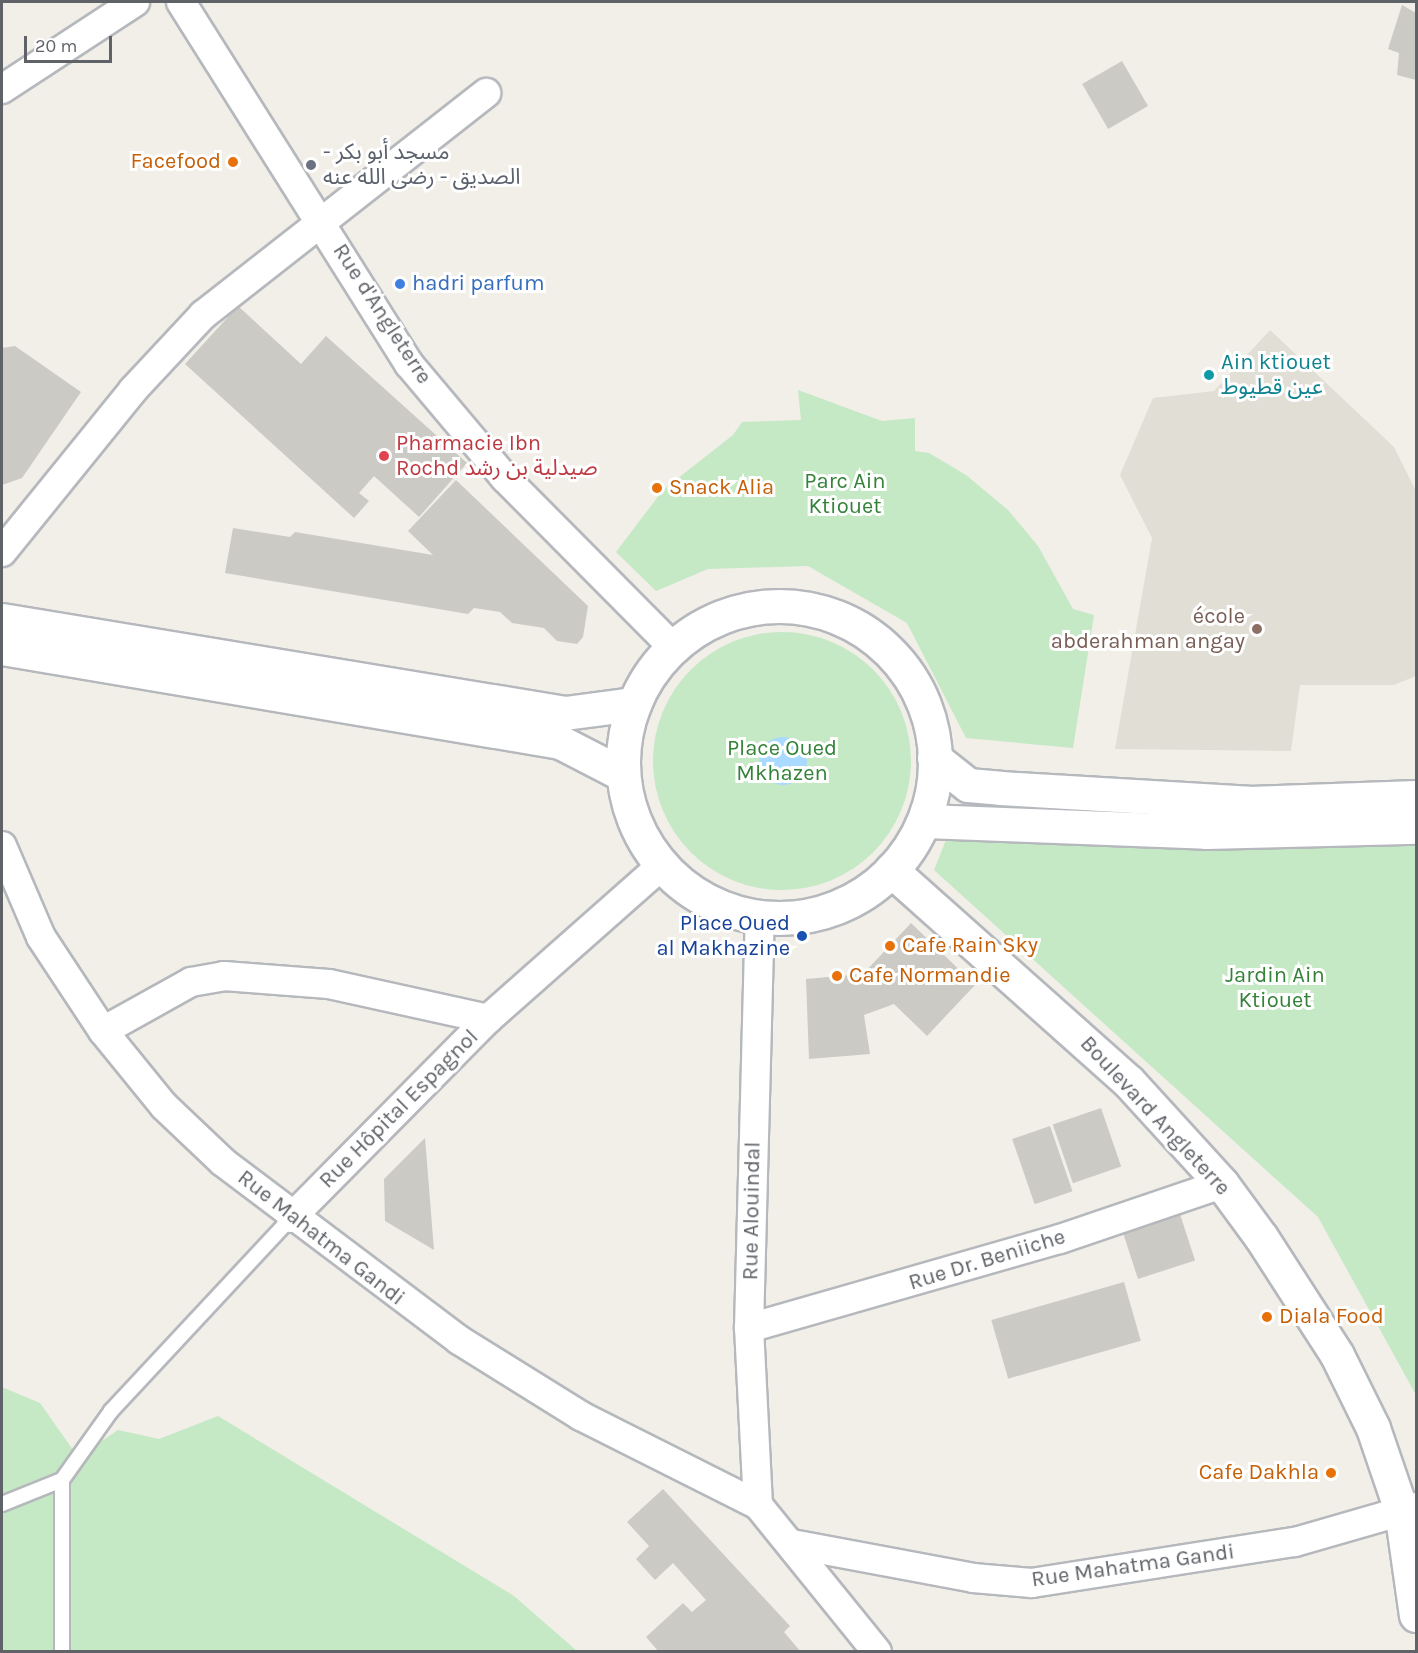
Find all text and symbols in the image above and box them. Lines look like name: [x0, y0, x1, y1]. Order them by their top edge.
scale bar: [27, 24, 116, 62]
text: 20 m: [35, 35, 77, 57]
place label: - مسجد أبو بكر الصديق - رضى الله عنه: [323, 139, 520, 190]
place label: Facefood: [131, 149, 221, 175]
marker: Facefood: [226, 155, 240, 169]
marker: - مسجد أبو بكر الصديق - رضى الله عنه: [304, 158, 318, 172]
street label: Rue d'Angleterre: [327, 239, 437, 389]
place label: hadri parfum: [412, 271, 545, 297]
marker: hadri parfum: [393, 277, 407, 291]
place label: Ain ktiouet عين قطيوط: [1221, 349, 1331, 400]
marker: Ain ktiouet عين قطيوط: [1202, 368, 1216, 382]
place label: Pharmacie Ibn Rochd صيدلية بن رشد: [396, 430, 598, 482]
marker: Pharmacie Ibn Rochd صيدلية بن رشد: [377, 449, 391, 463]
park label: Parc Ain Ktiouet: [804, 468, 886, 520]
place label: Snack Alia: [669, 475, 774, 501]
marker: Snack Alia: [650, 481, 664, 495]
place label: école abderahman angay: [1051, 603, 1245, 654]
marker: école abderahman angay: [1250, 622, 1264, 636]
park label: Place Oued Mkhazen: [727, 735, 837, 786]
place label: Place Oued al Makhazine: [656, 910, 790, 962]
marker: Place Oued al Makhazine: [795, 929, 809, 943]
place label: Cafe Rain Sky: [902, 933, 1038, 959]
marker: Cafe Rain Sky: [883, 939, 897, 953]
park label: Jardin Ain Ktiouet: [1225, 962, 1325, 1014]
place label: Cafe Normandie: [849, 963, 1011, 989]
marker: Cafe Normandie: [830, 969, 844, 983]
street label: Rue Hôpital Espagnol: [314, 1024, 484, 1194]
street label: Boulevard Angleterre: [1074, 1031, 1236, 1201]
street label: Rue Alouindal: [738, 1141, 766, 1281]
street label: Rue Mahatma Gandi: [232, 1165, 410, 1311]
street label: Rue Dr. Beniiche: [906, 1224, 1068, 1296]
place label: Diala Food: [1279, 1304, 1384, 1330]
marker: Diala Food: [1260, 1310, 1274, 1324]
place label: Cafe Dakhla: [1199, 1460, 1319, 1486]
marker: Cafe Dakhla: [1324, 1466, 1338, 1480]
street label: Rue Mahatma Gandi: [1030, 1539, 1236, 1593]

